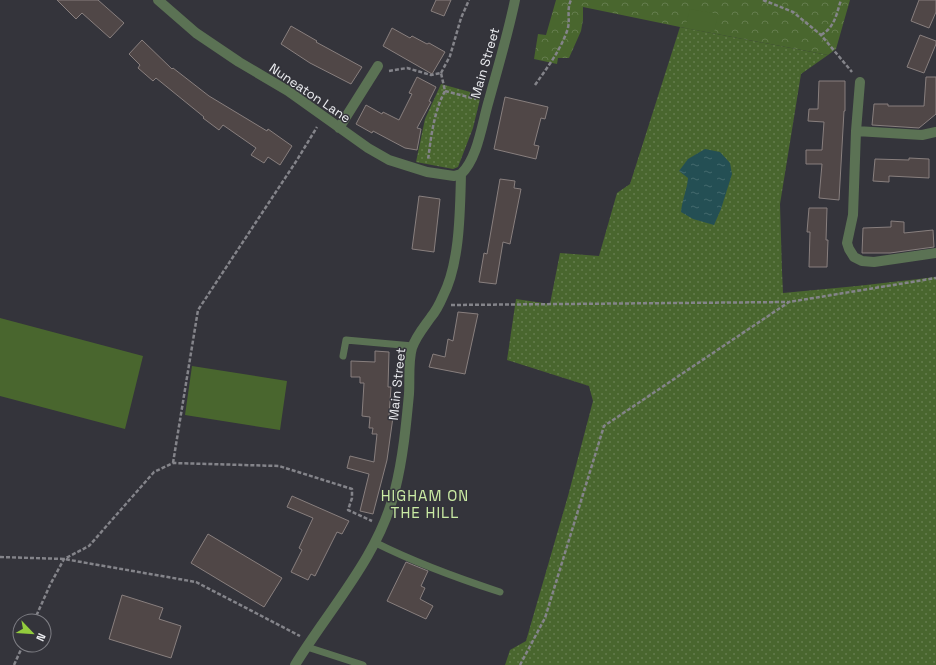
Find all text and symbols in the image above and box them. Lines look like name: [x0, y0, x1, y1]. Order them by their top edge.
street label: Main Street: [467, 26, 503, 100]
street label: Nuneaton Lane: [266, 59, 354, 127]
street label: Main Street: [385, 347, 409, 421]
district label: HIGHAM ON THE HILL: [381, 486, 469, 522]
north arrow: [12, 613, 52, 653]
text: N: [33, 631, 49, 644]

